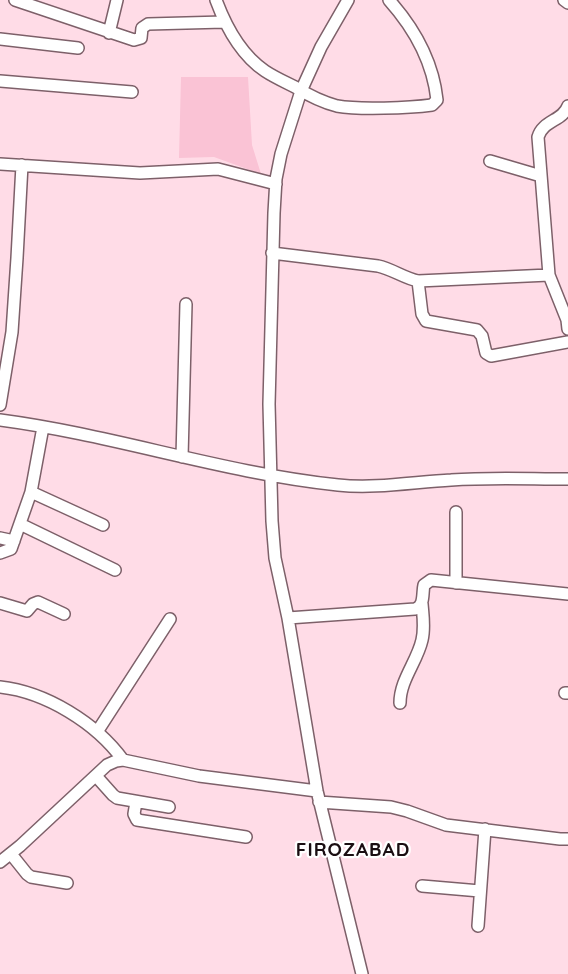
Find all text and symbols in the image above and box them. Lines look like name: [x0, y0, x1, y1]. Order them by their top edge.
district label: FIROZABAD: [295, 839, 411, 861]

